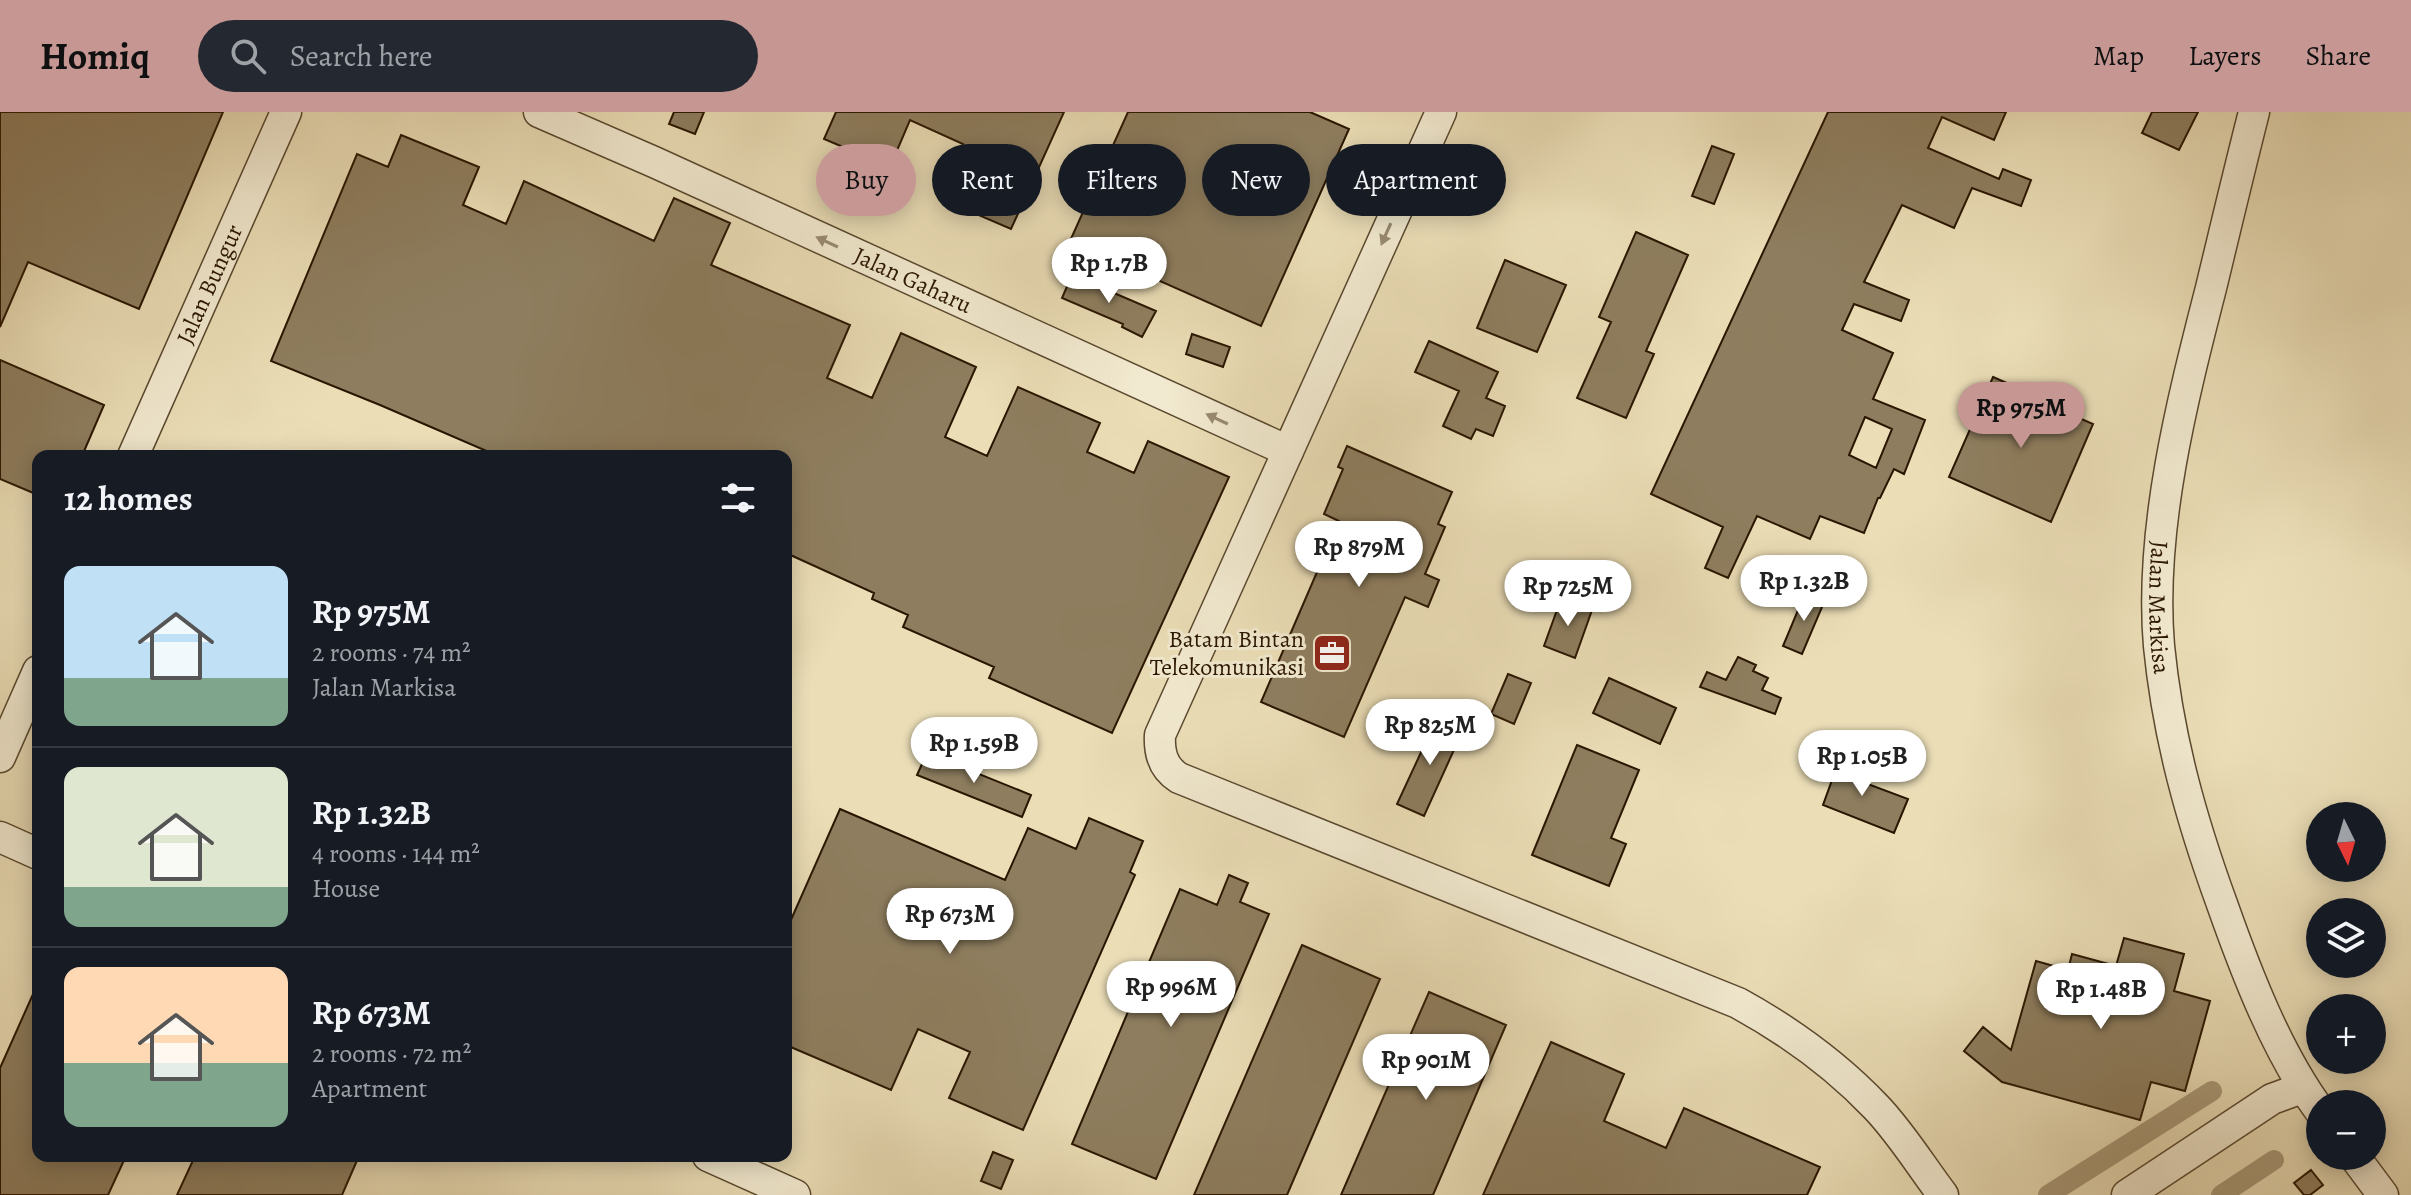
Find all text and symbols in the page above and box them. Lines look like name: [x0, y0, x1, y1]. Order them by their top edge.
search box: [198, 20, 758, 92]
text: Homiq: [40, 30, 150, 82]
icon: search: [226, 34, 270, 78]
text: Search here: [290, 36, 433, 76]
text: Map: [2093, 37, 2144, 75]
text: Layers: [2188, 37, 2261, 75]
text: Share: [2305, 37, 2371, 75]
chip: Buy: [816, 144, 916, 216]
chip: Rent: [932, 144, 1042, 216]
chip: Filters: [1058, 144, 1186, 216]
chip: New: [1202, 144, 1310, 216]
chip: Apartment: [1326, 144, 1506, 216]
street label: Jalan Bungur: [169, 219, 250, 349]
one-way arrow: [1379, 222, 1393, 246]
one-way arrow: [815, 235, 839, 249]
pin: Rp 1.7B: [1035, 237, 1183, 305]
street label: Jalan Gaharu: [849, 239, 977, 321]
text: Rp 1.7B: [1070, 245, 1148, 280]
pin: Rp 975M: [1947, 382, 2095, 450]
text: Rp 975M: [1976, 390, 2066, 425]
one-way arrow: [1205, 412, 1229, 426]
text: 12 homes: [64, 475, 193, 522]
icon: filters: [716, 476, 760, 520]
pin: Rp 879M: [1285, 521, 1433, 589]
text: Rp 879M: [1313, 529, 1405, 564]
street label: Jalan Markisa: [2141, 539, 2178, 677]
pin: Rp 1.32B: [1721, 555, 1887, 623]
pin: Rp 725M: [1494, 560, 1642, 628]
text: Rp 1.32B: [1758, 563, 1850, 598]
text: Rp 725M: [1522, 568, 1614, 603]
text: Rp 975M: [312, 588, 431, 635]
icon: home: [128, 598, 224, 694]
place label: Batam Bintan Telekomunikasi: [1150, 623, 1304, 683]
office icon: Batam Bintan Telekomunikasi: [1311, 632, 1353, 674]
text: 2 rooms · 74 m²: [312, 635, 471, 670]
text: Jalan Markisa: [312, 670, 456, 705]
pin: Rp 825M: [1356, 699, 1504, 767]
text: Rp 825M: [1384, 707, 1476, 742]
pin: Rp 1.59B: [891, 717, 1057, 785]
text: Rp 1.59B: [929, 725, 1019, 760]
pin: Rp 1.05B: [1779, 730, 1945, 798]
text: Rp 1.05B: [1816, 738, 1908, 773]
text: Rp 1.32B: [312, 789, 431, 836]
icon: home: [128, 799, 224, 895]
north arrow: [2306, 802, 2386, 882]
map controls: [2306, 802, 2386, 1170]
text: 4 rooms · 144 m²: [312, 836, 480, 871]
text: House: [312, 871, 380, 906]
pin: Rp 673M: [876, 888, 1024, 956]
text: Rp 673M: [905, 896, 995, 931]
button: layers: [2306, 898, 2386, 978]
pin: Rp 996M: [1097, 961, 1245, 1029]
pin: Rp 1.48B: [2018, 963, 2184, 1031]
text: Rp 996M: [1125, 969, 1217, 1004]
text: Rp 1.48B: [2055, 971, 2147, 1006]
text: Rp 673M: [312, 989, 431, 1036]
button: +: [2306, 994, 2386, 1074]
icon: home: [128, 999, 224, 1095]
pin: Rp 901M: [1352, 1034, 1500, 1102]
text: 2 rooms · 72 m²: [312, 1036, 471, 1071]
text: Rp 901M: [1381, 1042, 1471, 1077]
text: Apartment: [312, 1071, 427, 1106]
button: −: [2306, 1090, 2386, 1170]

